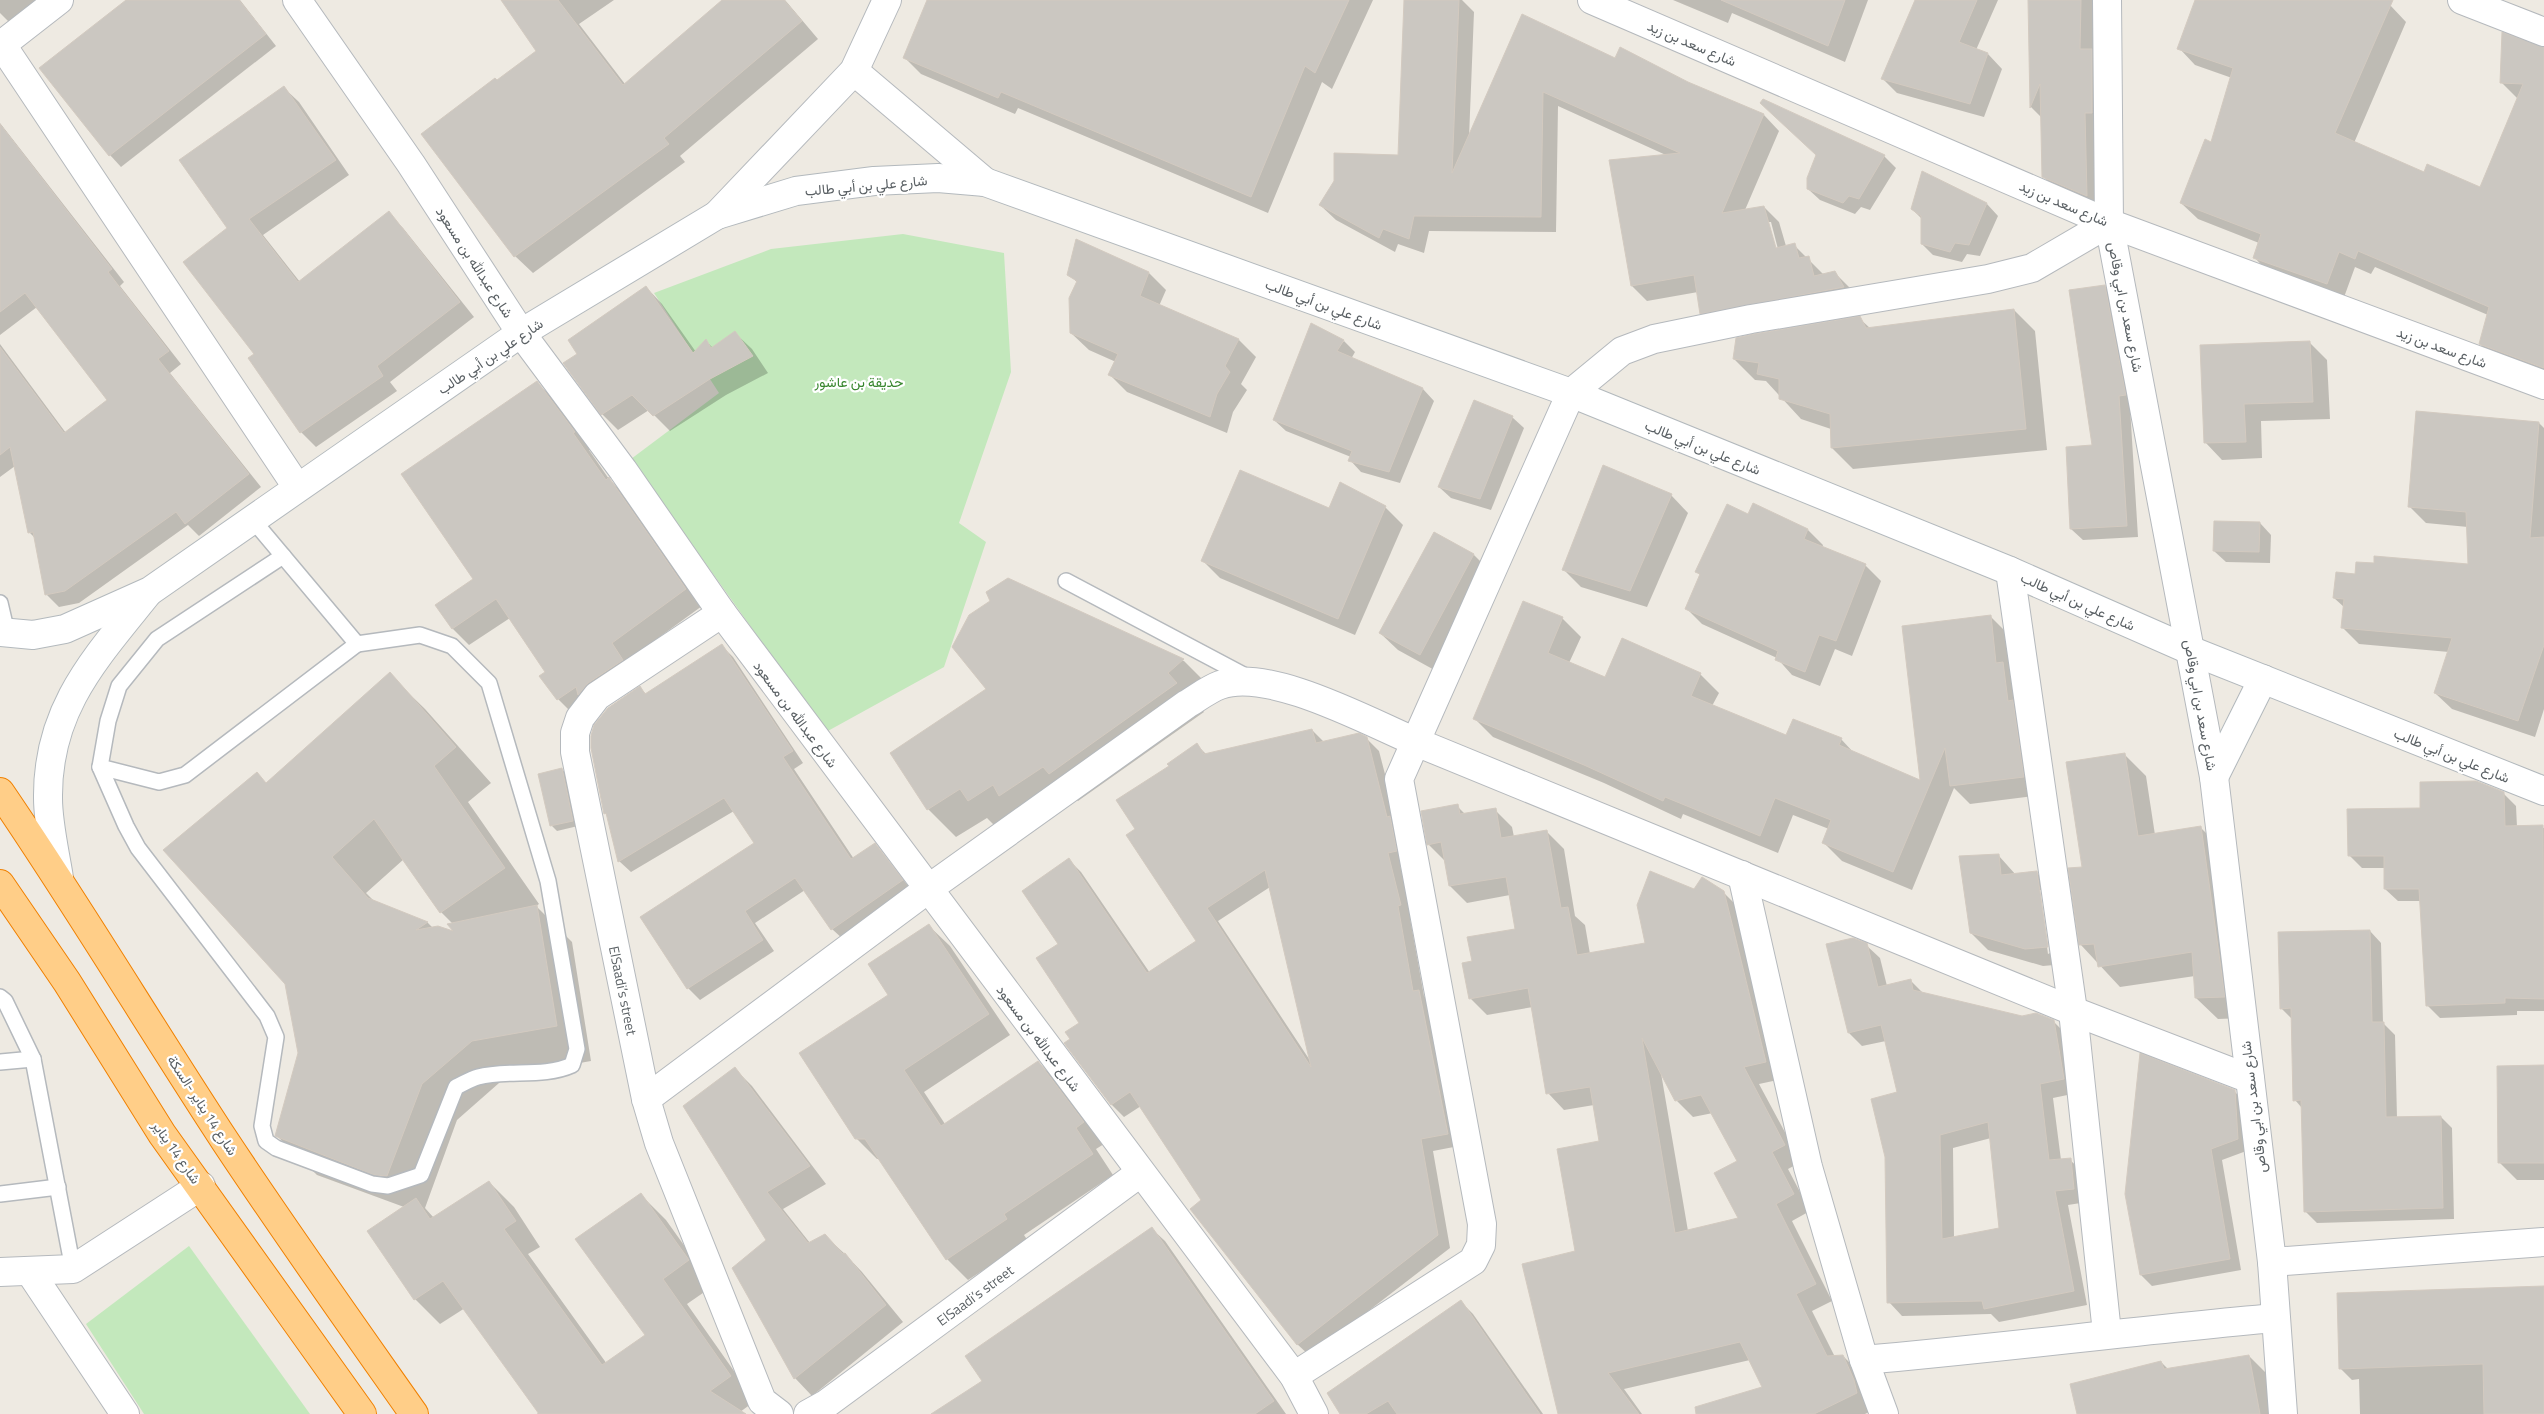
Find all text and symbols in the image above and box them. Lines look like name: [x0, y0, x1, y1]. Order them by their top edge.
street label: شارع سعد بن زيد: [1644, 15, 1740, 72]
street label: شارع علي بن أبي طالب: [804, 169, 928, 203]
street label: شارع سعد بن زيد: [2016, 175, 2112, 232]
street label: شارع عبدالله بن مسعود: [430, 202, 519, 322]
street label: شارع سعد بن ابي وقاص: [2101, 240, 2149, 375]
street label: شارع علي بن أبي طالب: [1262, 273, 1385, 337]
street label: شارع علي بن أبي طالب: [433, 313, 548, 401]
street label: شارع سعد بن زيد: [2394, 321, 2490, 374]
park label: حديقة بن عاشور: [814, 371, 903, 392]
street label: شارع علي بن أبي طالب: [1641, 414, 1764, 482]
street label: شارع علي بن أبي طالب: [2017, 566, 2139, 637]
street label: شارع سعد بن ابي وقاص: [2177, 638, 2223, 773]
street label: شارع عبدالله بن مسعود: [748, 656, 843, 772]
street label: شارع علي بن أبي طالب: [2390, 722, 2513, 790]
street label: ElSaadi’s street: [604, 944, 643, 1037]
street label: شارع عبدالله بن مسعود: [991, 980, 1086, 1096]
street label: شارع سعد بن ابي وقاص: [2234, 1040, 2273, 1174]
street label: شارع 14 يناير -السكة: [164, 1052, 242, 1158]
street label: شارع 14 يناير: [149, 1117, 205, 1187]
street label: ElSaadi’s street: [932, 1259, 1017, 1330]

